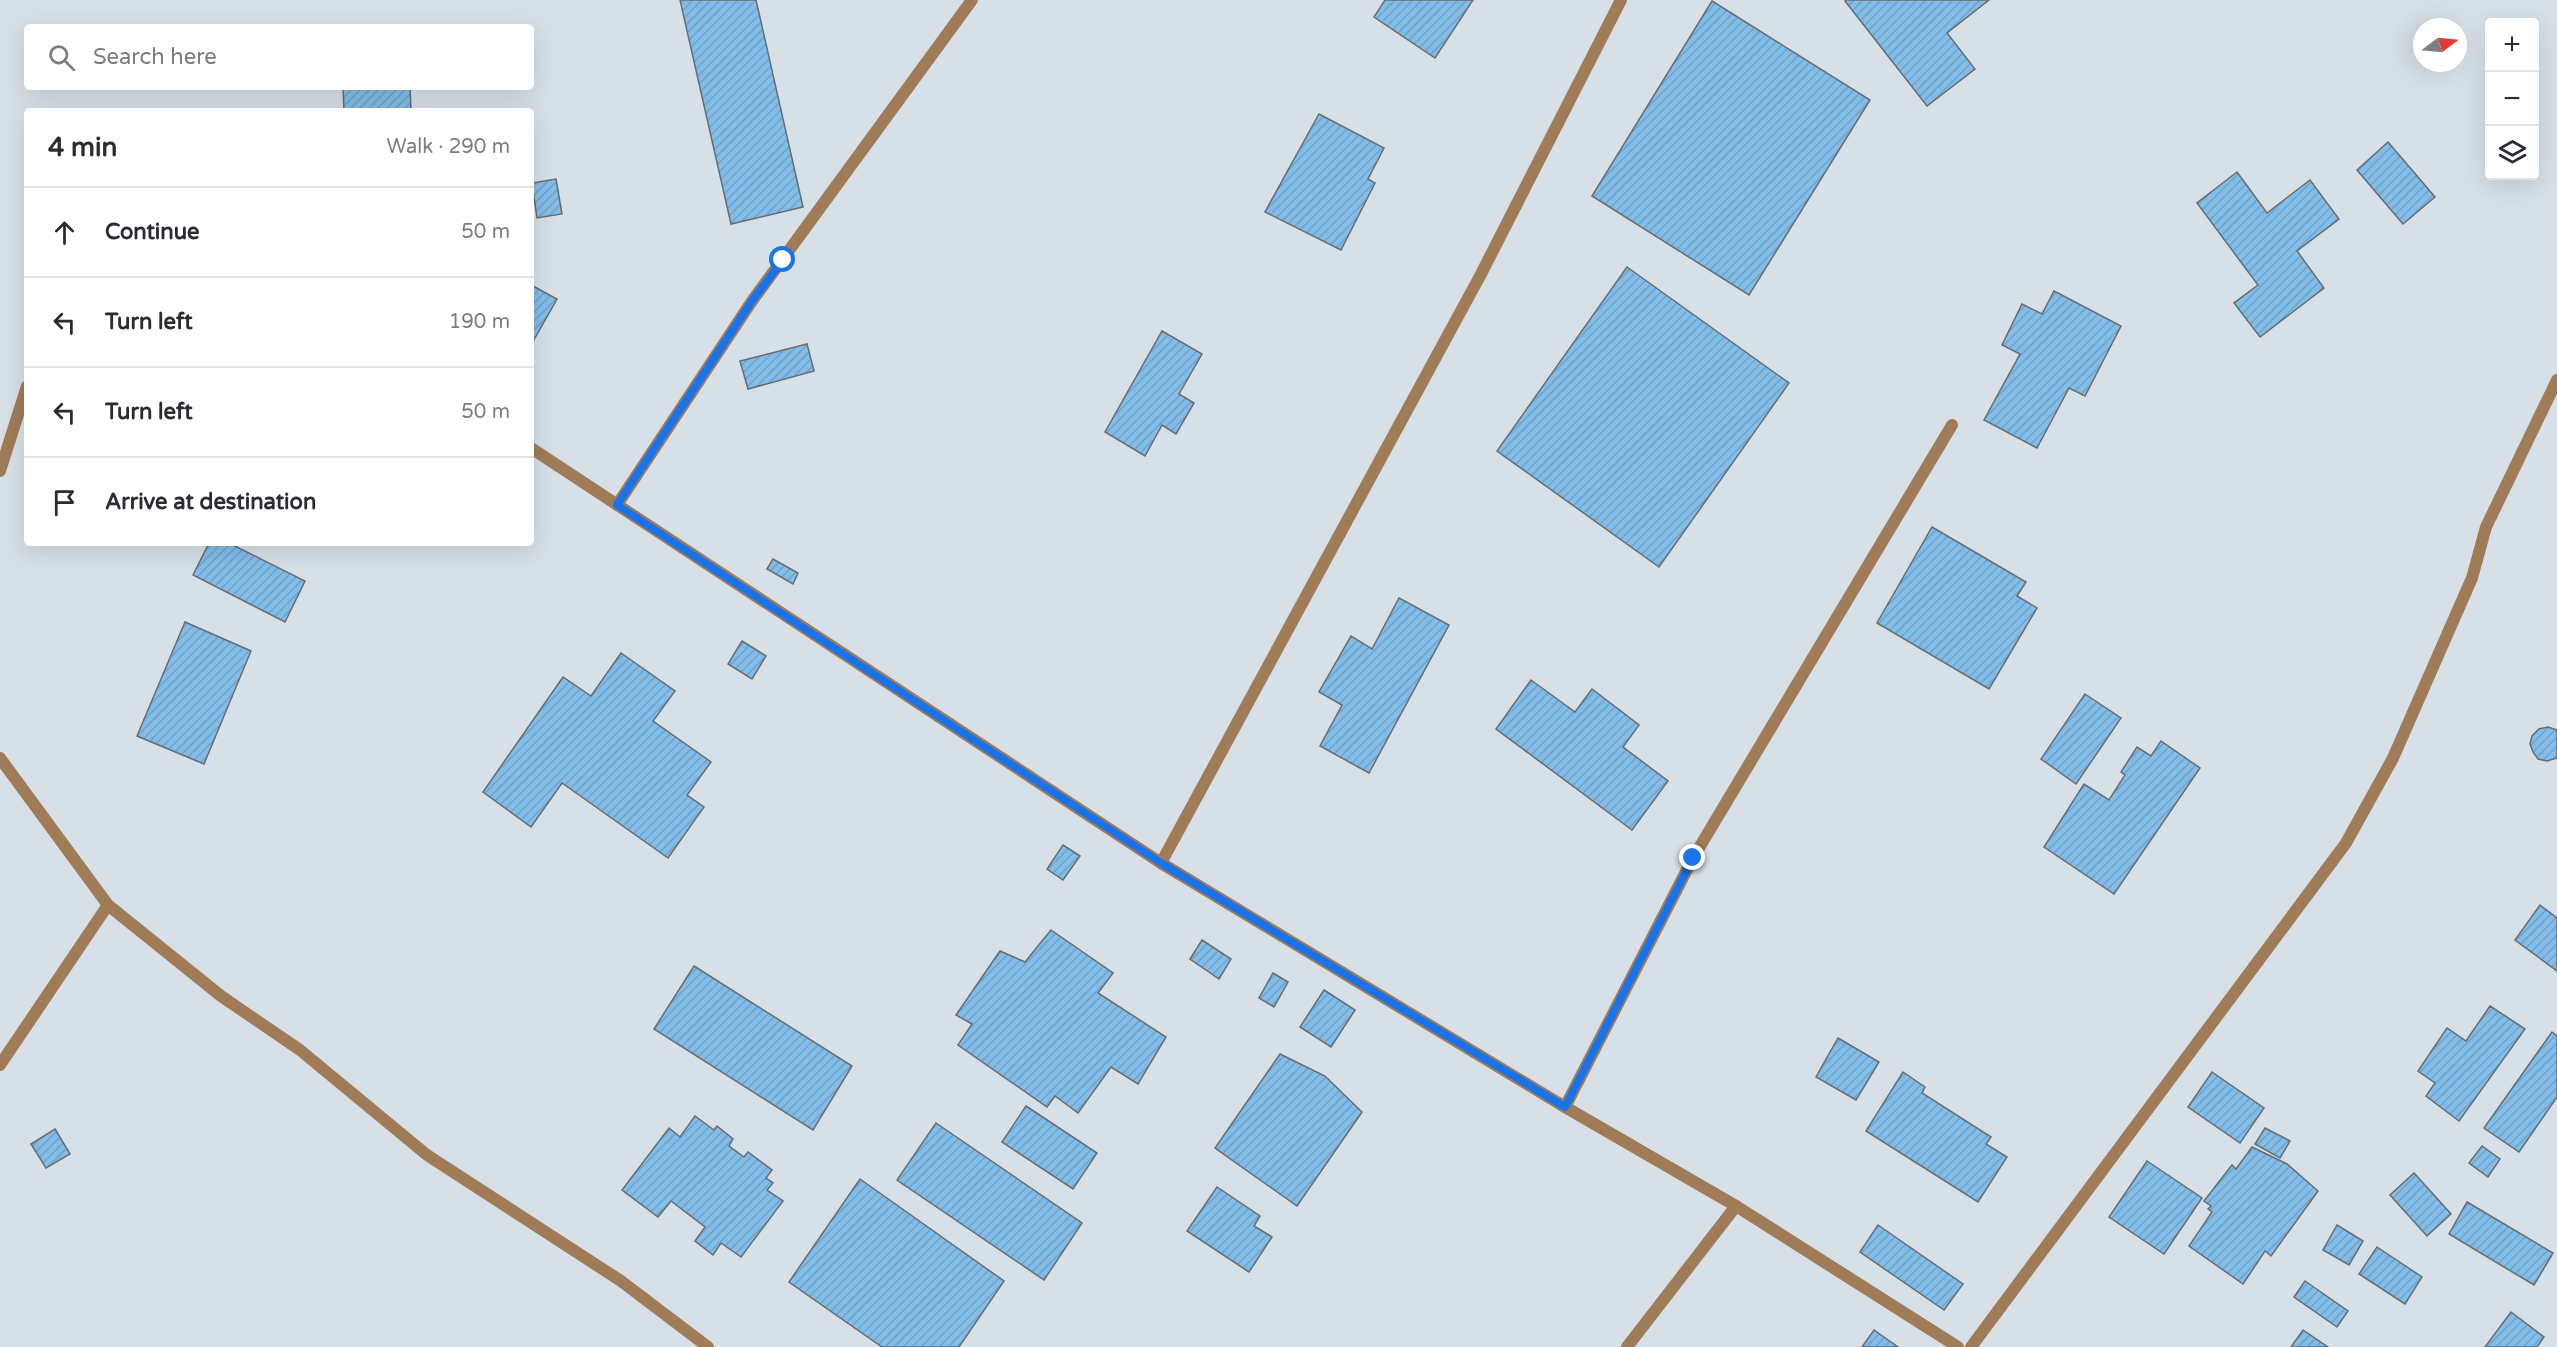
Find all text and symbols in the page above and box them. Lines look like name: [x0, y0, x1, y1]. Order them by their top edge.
north arrow: [2413, 18, 2467, 72]
map controls: [2485, 18, 2539, 180]
button: +: [2485, 18, 2539, 72]
search box: [24, 24, 534, 90]
icon: search: [45, 41, 78, 74]
text: Search here: [93, 44, 217, 70]
button: −: [2485, 72, 2539, 126]
button: layers: [2485, 126, 2539, 180]
text: 4 min: [48, 132, 117, 163]
text: Walk · 290 m: [387, 135, 510, 159]
icon: ahead: [48, 216, 81, 249]
text: Continue: [105, 219, 200, 245]
text: 50 m: [461, 220, 510, 244]
route start: [769, 246, 795, 272]
icon: left: [48, 306, 81, 339]
text: Turn left: [105, 309, 193, 335]
text: 190 m: [449, 310, 510, 334]
icon: left: [48, 396, 81, 429]
text: Turn left: [105, 399, 193, 425]
text: 50 m: [461, 400, 510, 424]
icon: arrive: [48, 486, 81, 519]
text: Arrive at destination: [105, 489, 316, 515]
route end: [1679, 844, 1705, 870]

